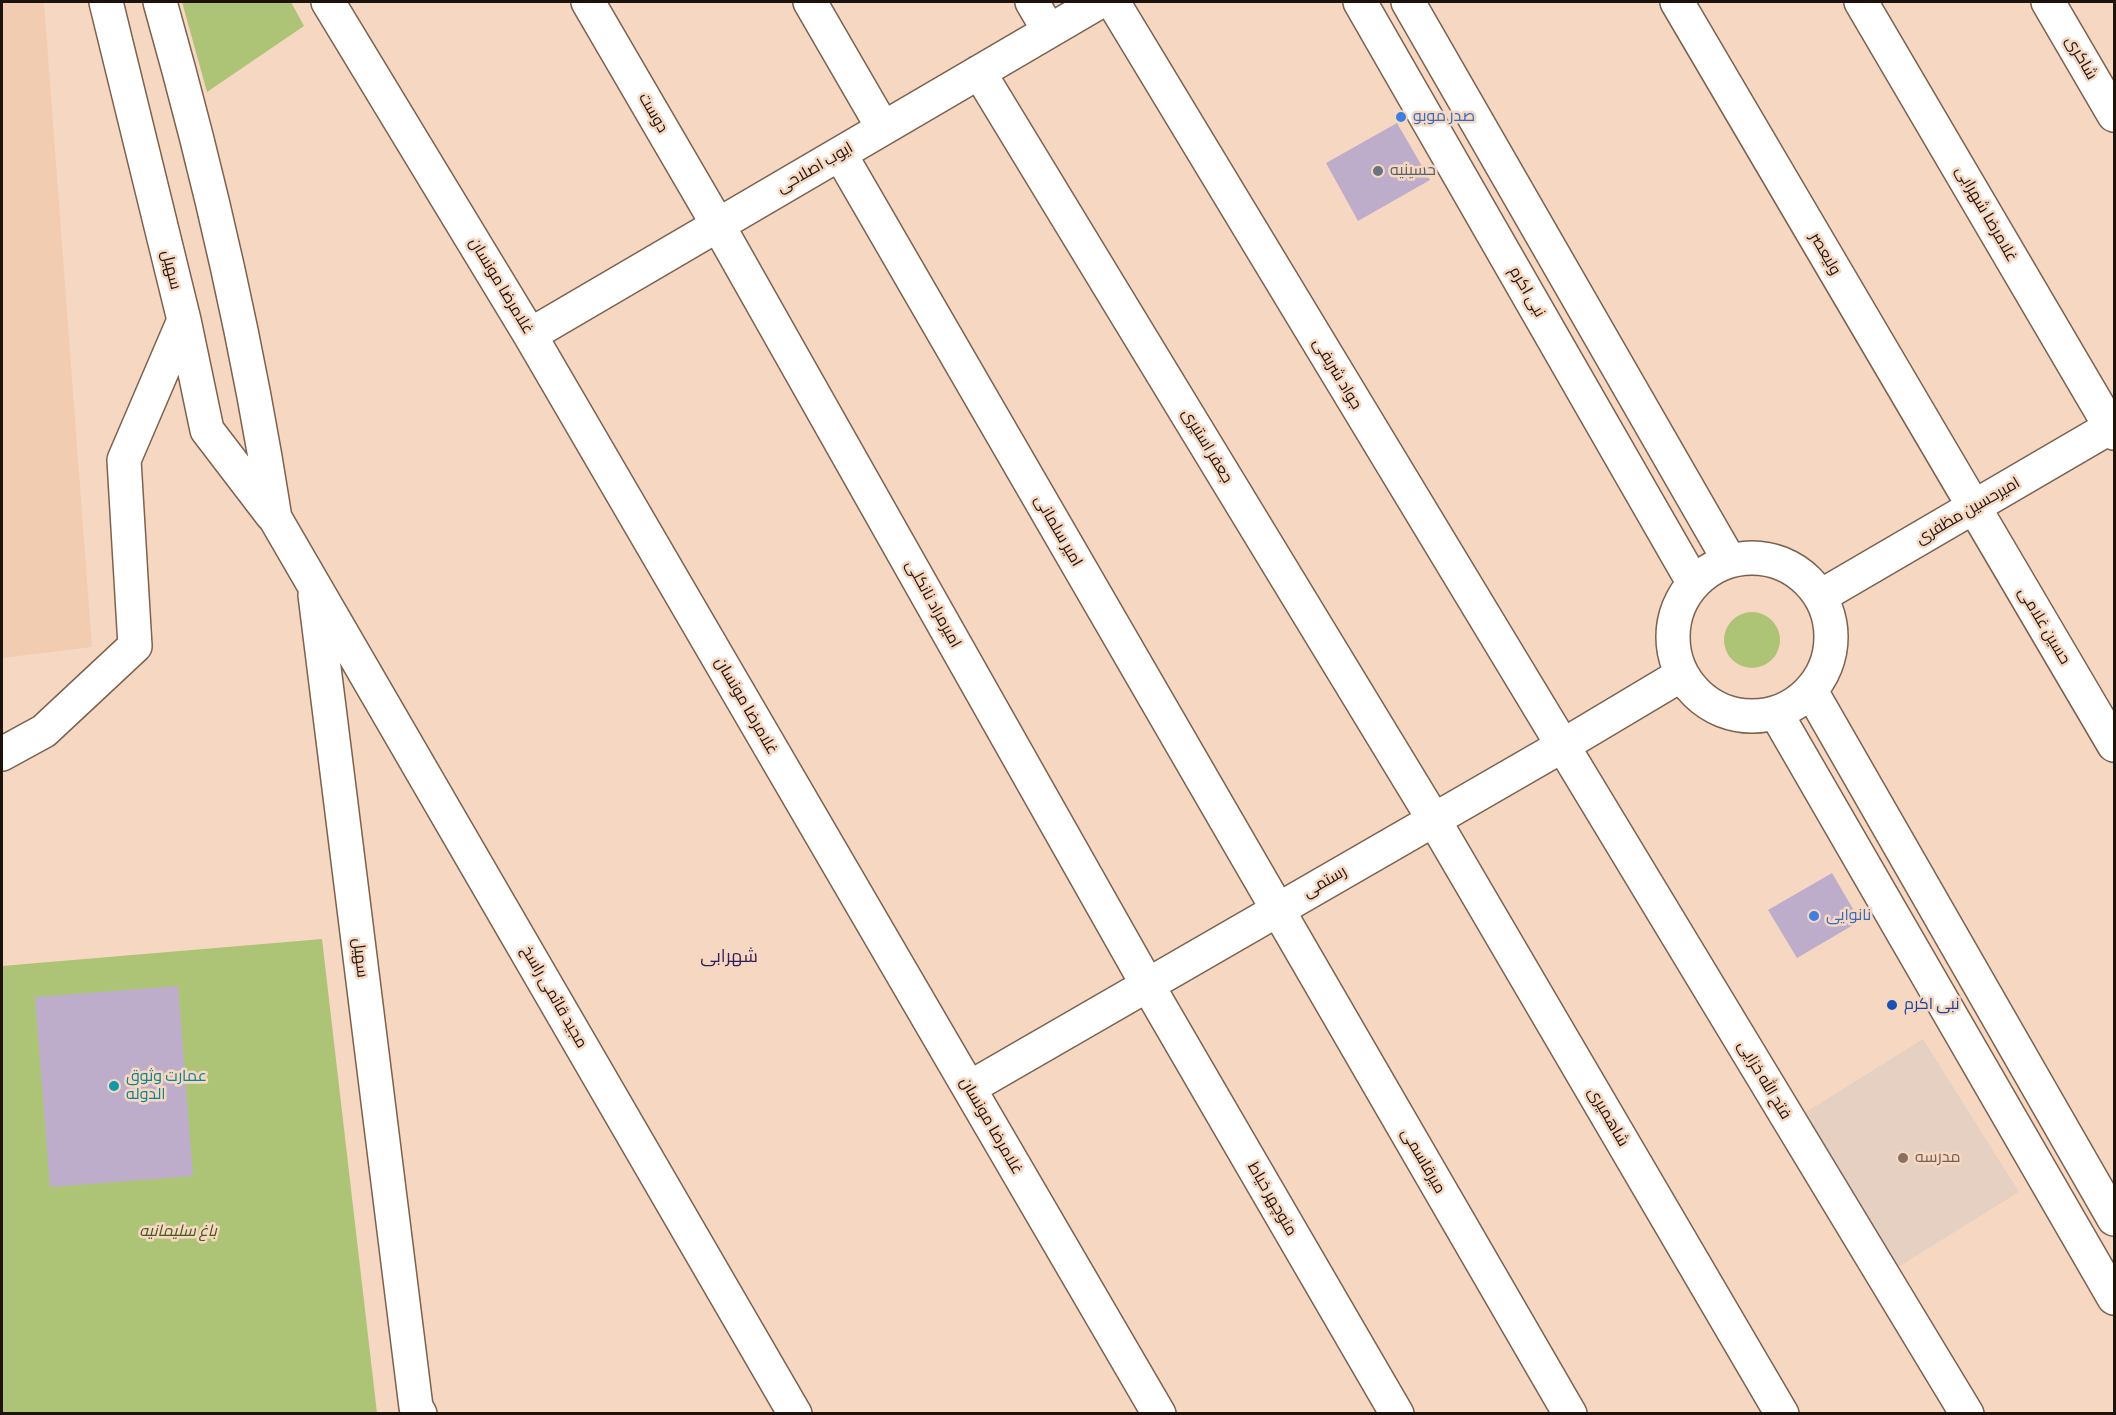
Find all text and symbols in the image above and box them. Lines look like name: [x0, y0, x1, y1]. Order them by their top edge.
street label: شاکری: [2061, 33, 2101, 83]
street label: دوست: [634, 90, 672, 136]
place label: صدر موبو: [1413, 107, 1475, 127]
marker: صدر موبو: [1394, 110, 1408, 124]
street label: ایوب اصلاحی: [773, 138, 857, 198]
place label: حسینیه: [1390, 161, 1436, 181]
street label: غلامرضا شهرابی: [1951, 163, 2021, 265]
marker: حسینیه: [1371, 164, 1385, 178]
street label: ولیعصر: [1805, 229, 1845, 279]
street label: غلامرضا مونسان: [465, 234, 537, 338]
street label: سهیل: [157, 248, 185, 292]
street label: نبی اکرم: [1505, 263, 1549, 321]
street label: جواد شریفی: [1308, 335, 1366, 413]
street label: جعفر استیری: [1177, 405, 1237, 487]
street label: امیرحسین مظفری: [1912, 473, 2024, 549]
street label: امیر سلمانی: [1030, 492, 1086, 570]
street label: امیرمراد نانکلی: [901, 557, 965, 651]
street label: حسین غلامی: [2014, 584, 2074, 668]
street label: غلامرضا مونسان: [710, 654, 782, 758]
street label: رستمی: [1300, 862, 1350, 902]
place label: نانوایی: [1826, 906, 1871, 926]
marker: نانوایی: [1807, 909, 1821, 923]
street label: سهیل: [348, 937, 372, 979]
street label: مجید قائمی راسخ: [517, 942, 591, 1052]
district label: شهرابی: [700, 946, 758, 968]
place label: نبی اکرم: [1904, 995, 1959, 1015]
marker: نبی اکرم: [1885, 998, 1899, 1012]
street label: فتح الله خزایی: [1733, 1037, 1795, 1123]
place label: عمارت وثوق الدوله: [126, 1067, 207, 1105]
street label: غلامرضا مونسان: [955, 1074, 1027, 1178]
marker: عمارت وثوق الدوله: [107, 1079, 121, 1093]
street label: شاهمیری: [1583, 1084, 1633, 1150]
street label: میرقاسمی: [1397, 1125, 1449, 1197]
place label: مدرسه: [1915, 1148, 1961, 1168]
marker: مدرسه: [1896, 1151, 1910, 1165]
street label: منوچهر خیاط: [1243, 1159, 1301, 1239]
park label: باغ سلیمانیه: [139, 1222, 217, 1242]

